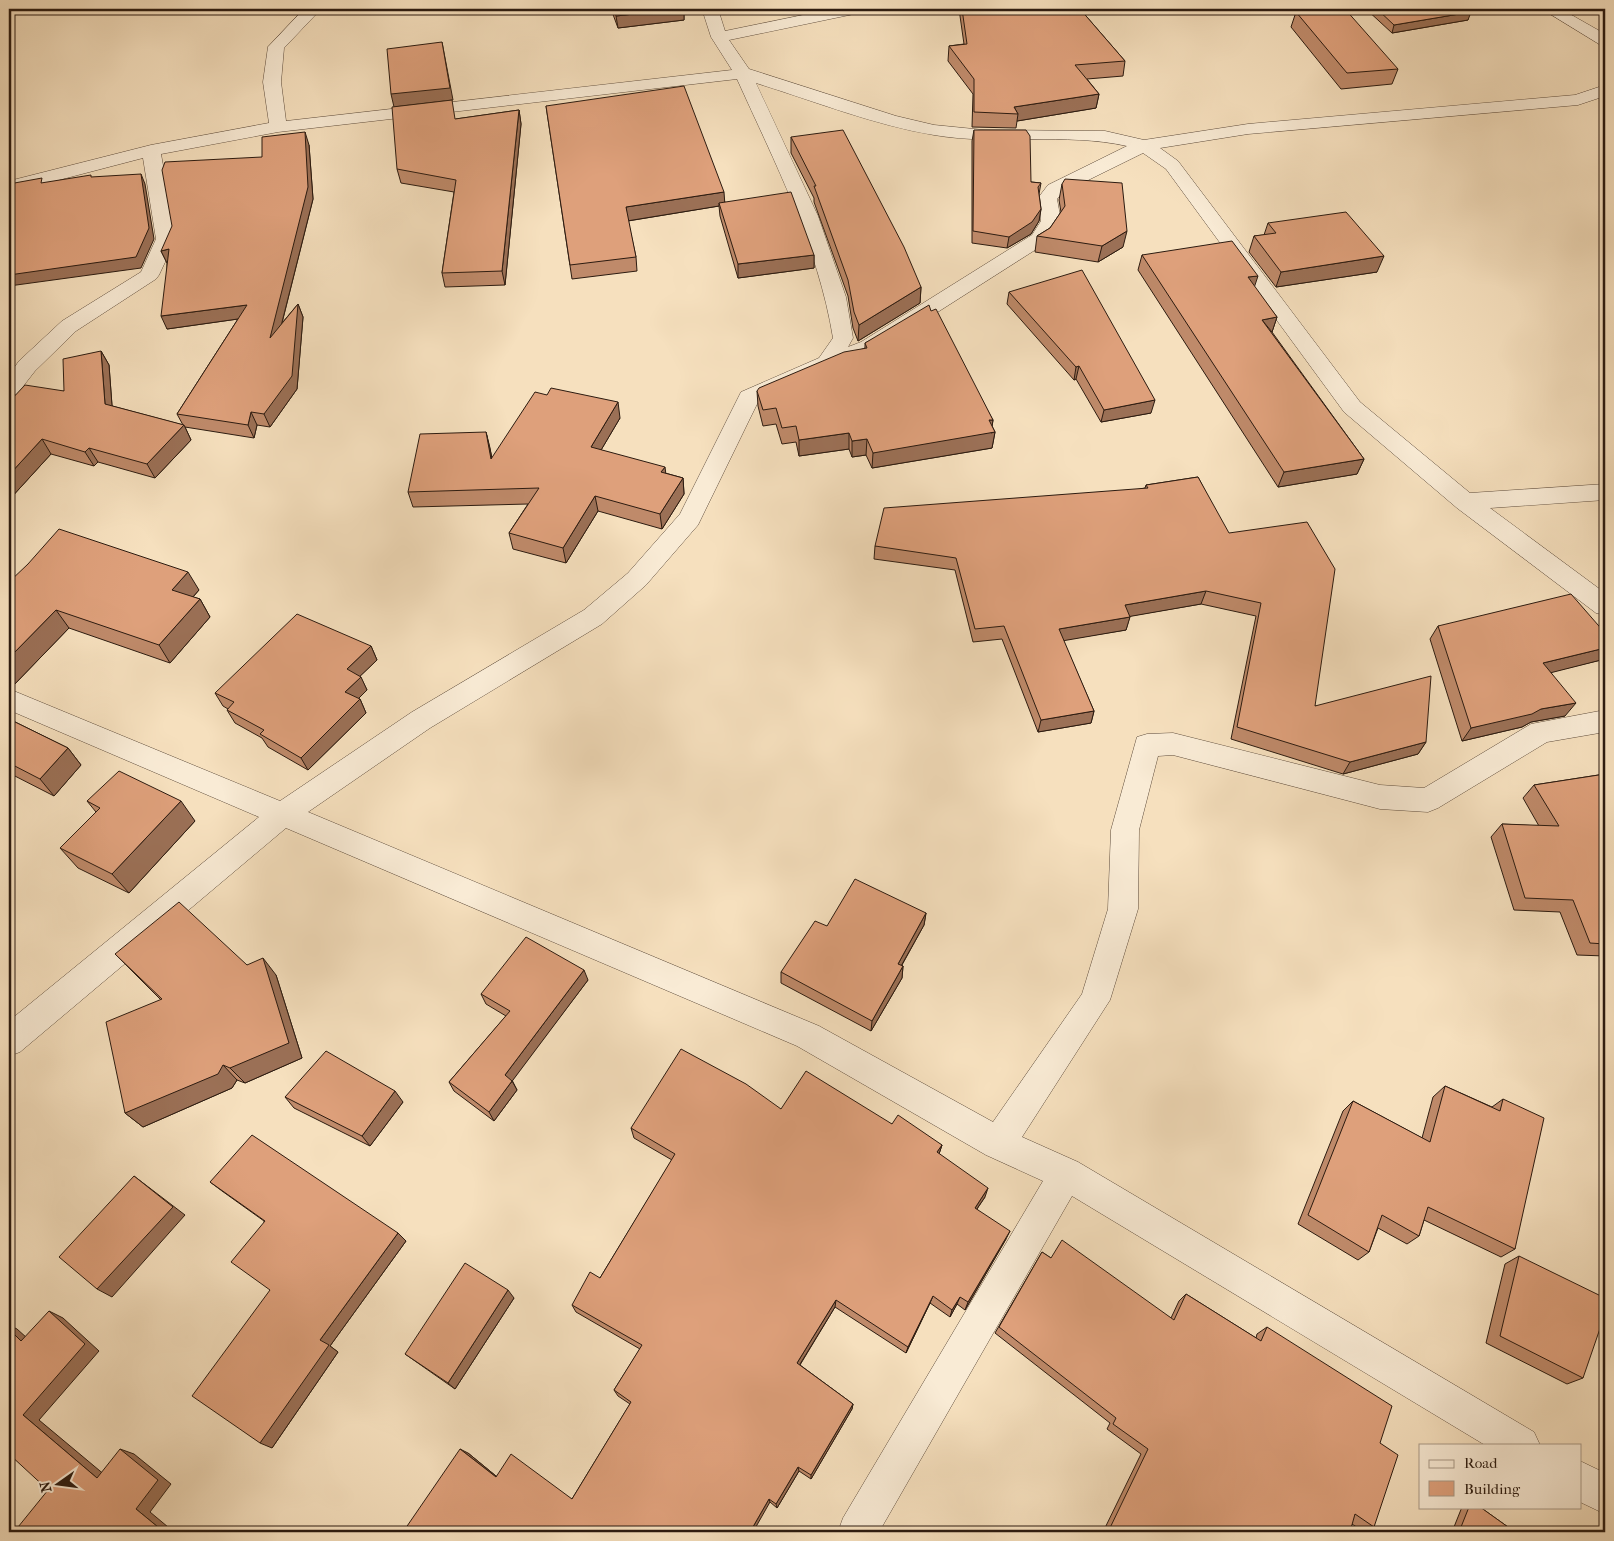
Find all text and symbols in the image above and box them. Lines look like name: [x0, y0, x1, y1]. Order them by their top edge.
legend: [1419, 1444, 1582, 1508]
text: Road: [1464, 1454, 1498, 1472]
north arrow: [32, 1458, 82, 1508]
text: N: [36, 1479, 55, 1494]
text: Building: [1464, 1480, 1521, 1498]

